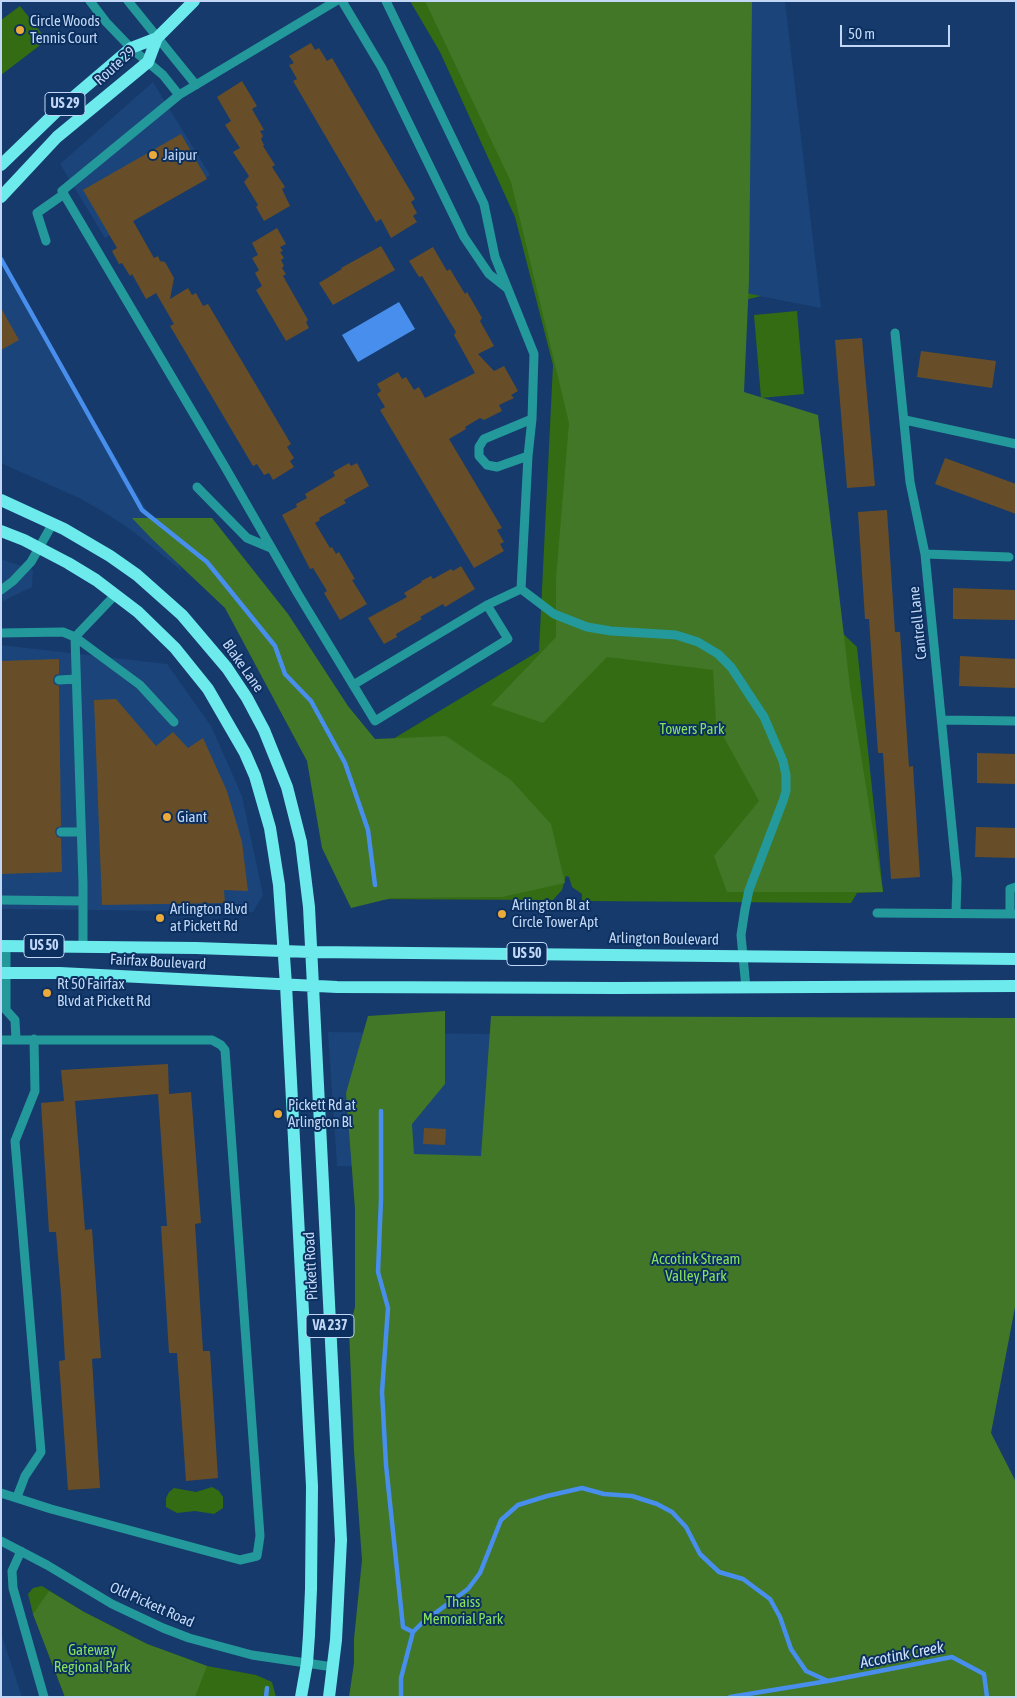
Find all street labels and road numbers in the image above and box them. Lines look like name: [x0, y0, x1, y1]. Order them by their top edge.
street label: Route 29: [91, 43, 139, 89]
road number: US 29: [45, 92, 85, 116]
street label: Cantrell Lane: [905, 586, 931, 660]
street label: Blake Lane: [218, 636, 268, 696]
street label: Arlington Boulevard: [609, 929, 719, 949]
road number: US 50: [24, 934, 64, 958]
road number: US 50: [507, 942, 547, 966]
street label: Fairfax Boulevard: [110, 950, 206, 974]
street label: Pickett Road: [300, 1231, 322, 1301]
road number: VA 237: [306, 1314, 354, 1338]
street label: Old Pickett Road: [107, 1578, 197, 1632]

